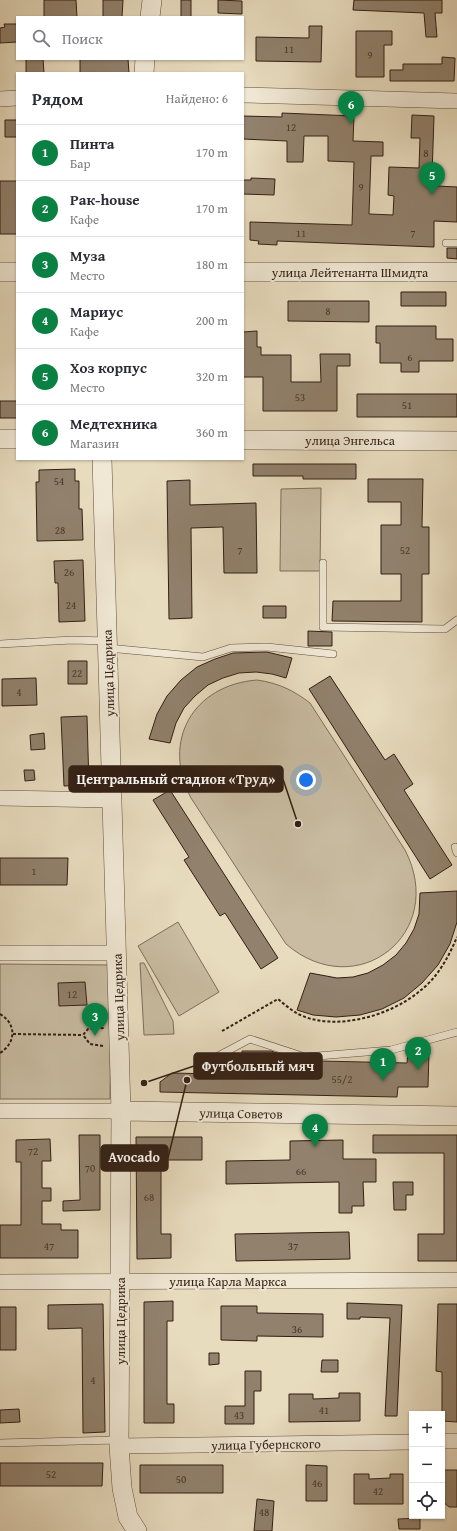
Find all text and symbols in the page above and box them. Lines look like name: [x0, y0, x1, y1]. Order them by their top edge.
search box: [16, 16, 244, 60]
icon: search: [30, 27, 52, 49]
text: Поиск: [62, 28, 103, 49]
house number: 11: [284, 41, 294, 57]
house number: 9: [367, 47, 373, 63]
text: Рядом: [32, 86, 83, 111]
text: Найдено: 6: [166, 89, 228, 108]
pin: 6: [338, 91, 364, 124]
house number: 12: [286, 119, 296, 135]
text: Пинта: [70, 133, 114, 154]
text: 1: [42, 143, 48, 162]
text: 170 m: [196, 143, 228, 162]
house number: 8: [423, 145, 429, 161]
text: Бар: [70, 154, 91, 173]
pin: 5: [419, 162, 445, 195]
house number: 9: [358, 179, 364, 195]
text: Рак-house: [70, 189, 140, 210]
text: 2: [42, 199, 48, 218]
text: 170 m: [196, 199, 228, 218]
text: Кафе: [70, 210, 99, 229]
house number: 11: [296, 225, 306, 241]
house number: 7: [410, 225, 416, 241]
text: Муза: [70, 245, 105, 266]
text: 3: [42, 255, 48, 274]
text: 180 m: [196, 255, 228, 274]
street label: улица Лейтенанта Шмидта: [271, 263, 429, 282]
text: Место: [70, 266, 105, 285]
text: Мариус: [70, 301, 123, 322]
house number: 8: [325, 303, 331, 319]
text: 4: [42, 311, 48, 330]
text: 200 m: [196, 311, 228, 330]
text: Кафе: [70, 322, 99, 341]
house number: 6: [407, 349, 413, 365]
text: Хоз корпус: [70, 357, 147, 378]
text: 5: [42, 367, 48, 386]
text: 320 m: [196, 367, 228, 386]
text: Место: [70, 378, 105, 397]
house number: 53: [295, 389, 305, 405]
house number: 51: [402, 397, 412, 413]
text: Медтехника: [70, 413, 157, 434]
text: 6: [42, 423, 48, 442]
text: 360 m: [196, 423, 228, 442]
street label: улица Энгельса: [304, 431, 396, 450]
text: Магазин: [70, 434, 119, 453]
house number: 54: [54, 473, 64, 489]
house number: 28: [55, 522, 65, 538]
house number: 7: [237, 542, 243, 558]
house number: 52: [400, 542, 410, 558]
house number: 26: [64, 564, 74, 580]
house number: 24: [66, 597, 76, 613]
street label: улица Цедрика: [97, 628, 120, 718]
house number: 22: [72, 665, 82, 681]
house number: 4: [16, 684, 22, 700]
callout: Центральный стадион «Труд»: [69, 766, 283, 792]
text: Центральный стадион «Труд»: [77, 769, 275, 789]
your location: [296, 770, 316, 790]
house number: 1: [31, 863, 37, 879]
street label: улица Цедрика: [107, 952, 130, 1042]
house number: 12: [67, 986, 77, 1002]
pin: 3: [82, 1003, 108, 1036]
pin: 2: [405, 1037, 431, 1070]
pin: 1: [370, 1048, 396, 1081]
callout: Футбольный мяч: [194, 1053, 322, 1079]
text: Футбольный мяч: [202, 1056, 314, 1076]
house number: 55/2: [331, 1071, 353, 1087]
street label: улица Советов: [198, 1103, 283, 1124]
pin: 4: [302, 1114, 328, 1147]
house number: 72: [28, 1143, 38, 1159]
callout: Avocado: [101, 1145, 168, 1171]
text: Avocado: [108, 1147, 160, 1167]
house number: 70: [85, 1160, 95, 1176]
house number: 66: [296, 1163, 306, 1179]
house number: 68: [144, 1189, 154, 1205]
house number: 47: [44, 1238, 54, 1254]
house number: 37: [288, 1238, 298, 1254]
street label: улица Карла Маркса: [168, 1272, 288, 1291]
street label: улица Цедрика: [111, 1277, 130, 1366]
house number: 36: [292, 1321, 302, 1337]
house number: 4: [90, 1372, 96, 1388]
house number: 41: [319, 1402, 329, 1418]
house number: 43: [234, 1407, 244, 1423]
map controls: [409, 1411, 445, 1519]
button: +: [409, 1411, 445, 1447]
street label: улица Губернского: [210, 1434, 321, 1455]
button: −: [409, 1447, 445, 1483]
house number: 52: [46, 1466, 56, 1482]
house number: 50: [176, 1471, 186, 1487]
house number: 46: [312, 1475, 322, 1491]
house number: 42: [373, 1483, 383, 1499]
button: locate: [409, 1483, 445, 1519]
house number: 48: [259, 1504, 269, 1520]

